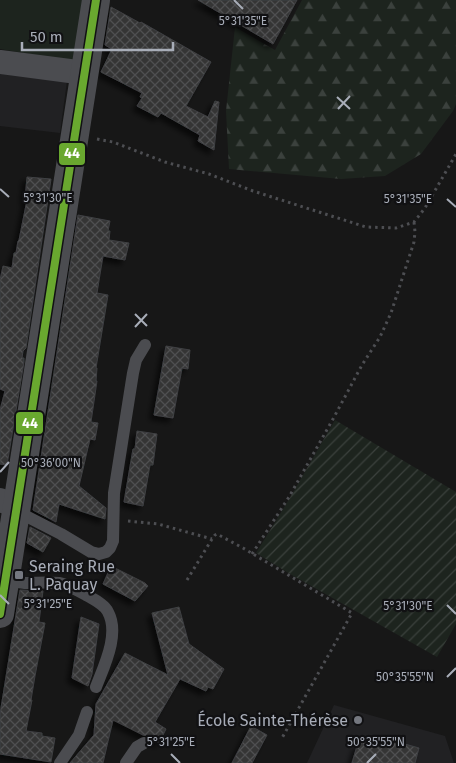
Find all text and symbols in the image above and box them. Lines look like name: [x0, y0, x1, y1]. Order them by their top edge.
text: 5°31'35"E: [219, 14, 267, 28]
scale bar: [22, 20, 174, 52]
text: 50 m: [30, 28, 63, 46]
line badge: 44: [58, 142, 86, 166]
text: 44: [64, 145, 80, 162]
text: 5°31'30"E: [23, 191, 73, 205]
text: 5°31'35"E: [384, 192, 432, 206]
line badge: 44: [15, 411, 44, 435]
text: 44: [22, 415, 38, 432]
text: 50°36'00"N: [21, 456, 81, 470]
place label: Seraing Rue L. Paquay: [29, 557, 115, 594]
marker: Seraing Rue L. Paquay: [13, 569, 25, 581]
text: 5°31'25"E: [24, 597, 72, 611]
text: 5°31'30"E: [383, 599, 433, 613]
text: 50°35'55"N: [376, 670, 434, 684]
place label: École Sainte-Thérèse: [197, 710, 348, 730]
marker: École Sainte-Thérèse: [352, 714, 364, 726]
text: 5°31'25"E: [147, 735, 195, 749]
text: 50°35'55"N: [347, 735, 405, 749]

